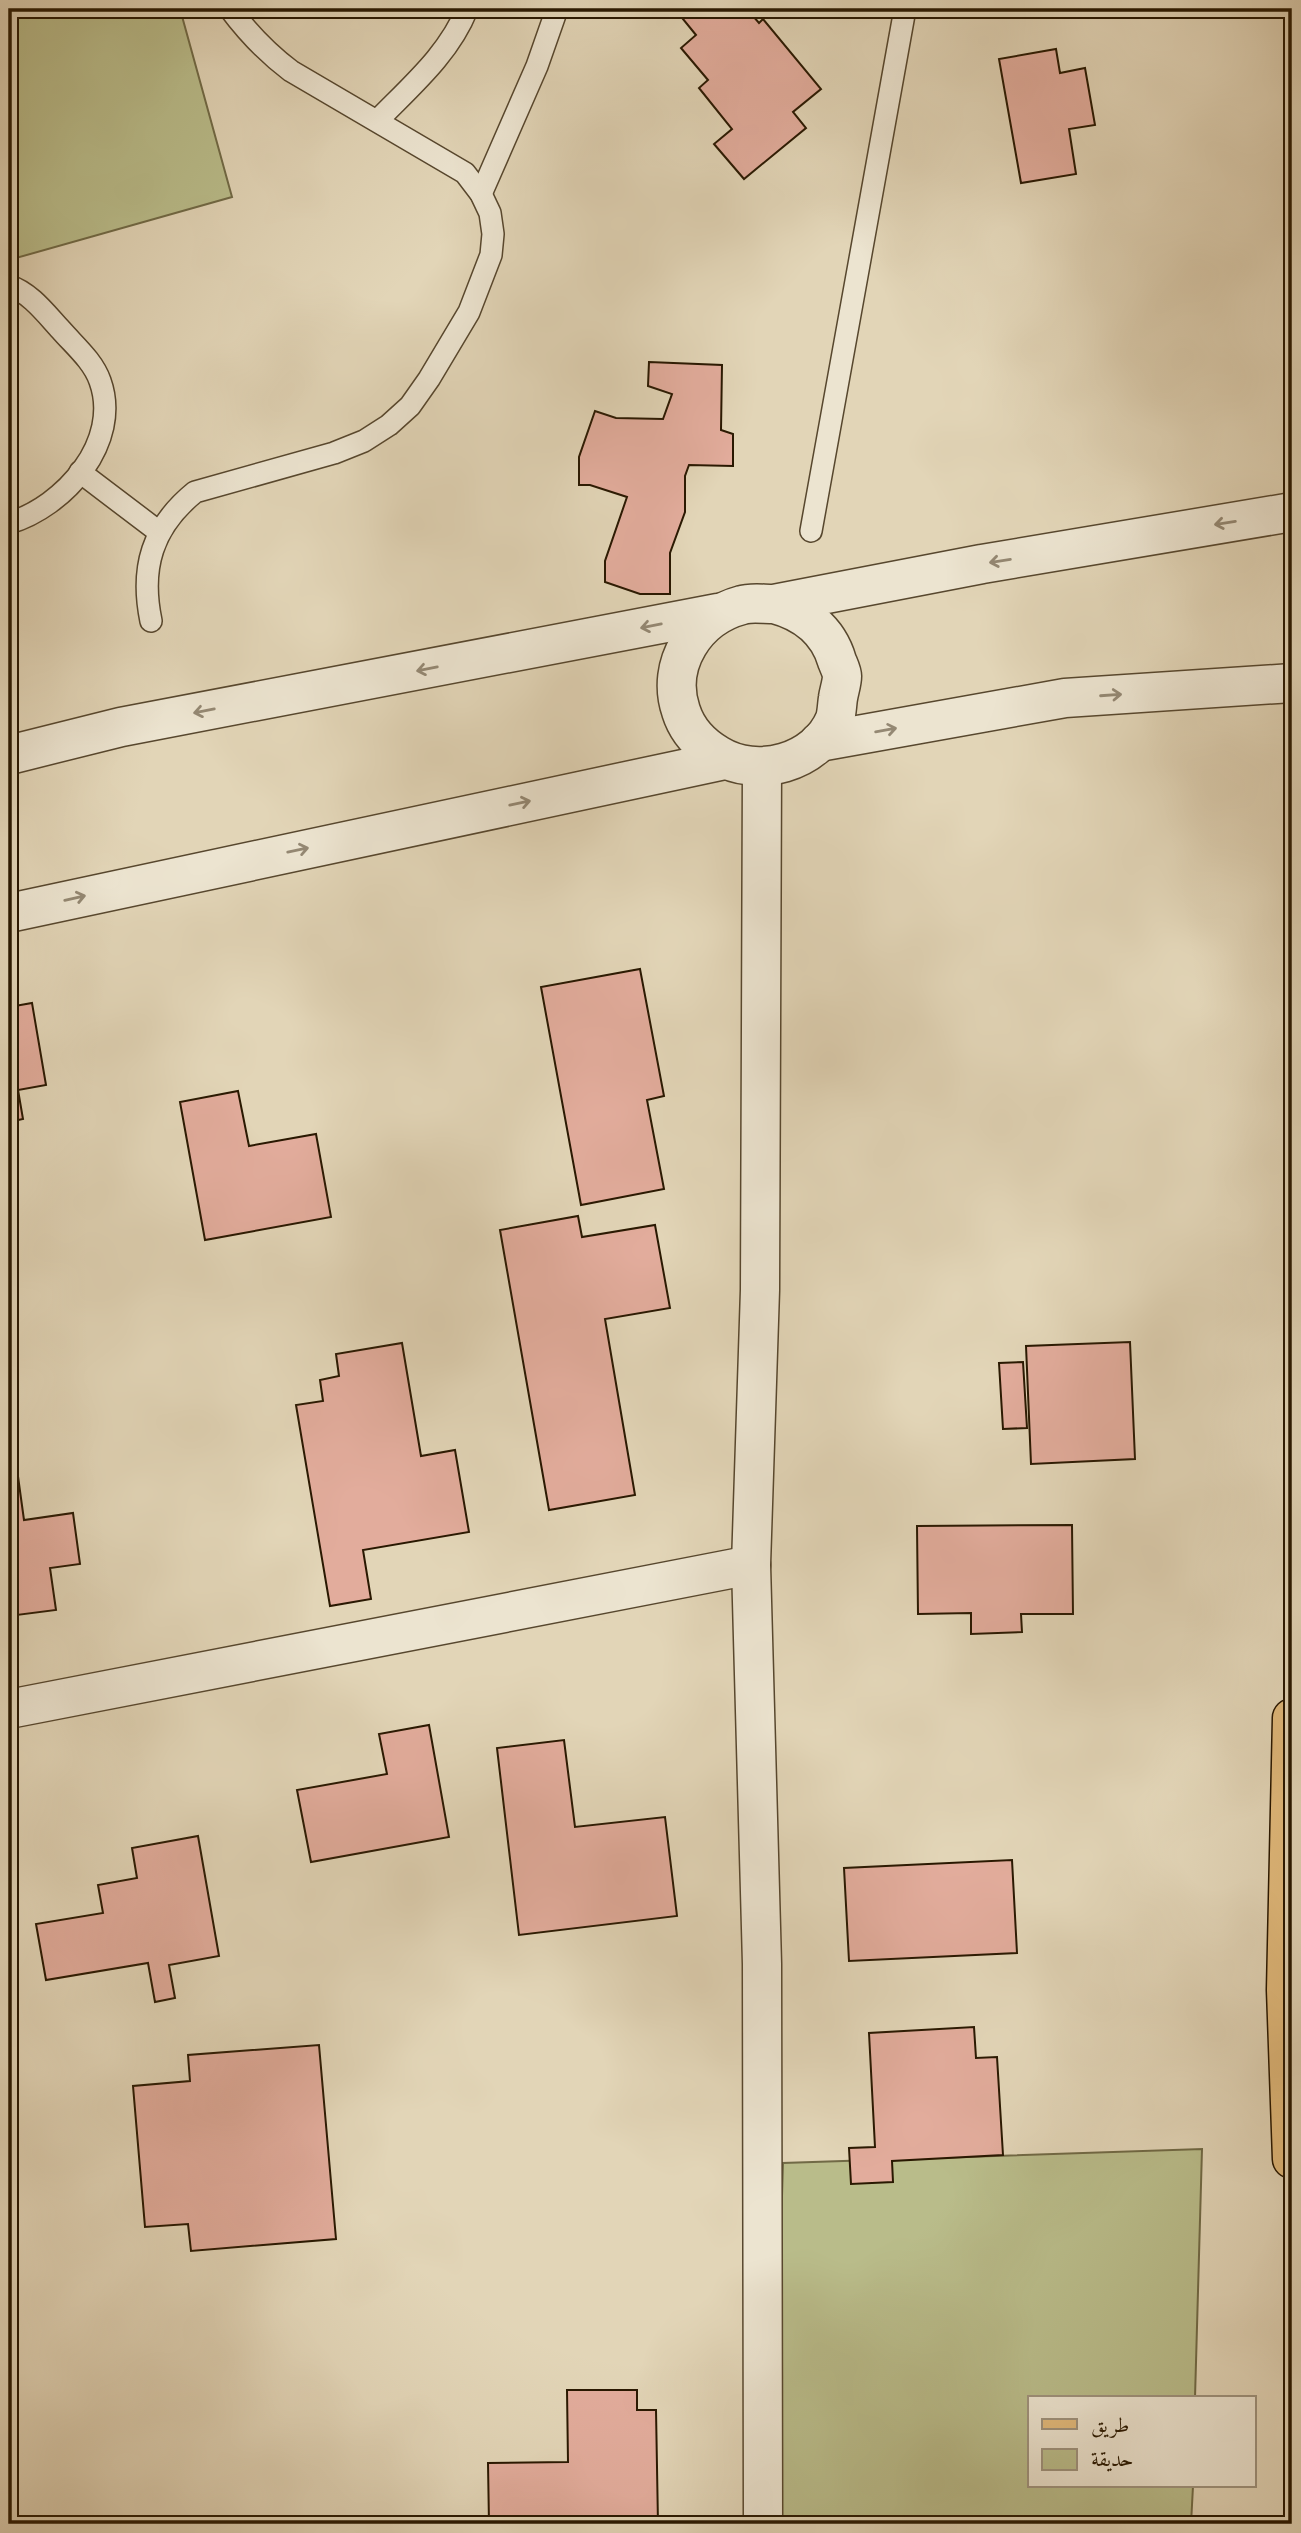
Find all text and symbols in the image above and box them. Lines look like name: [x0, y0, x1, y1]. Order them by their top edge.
one-way arrow: [1214, 517, 1237, 530]
one-way arrow: [990, 555, 1012, 568]
one-way arrow: [640, 620, 663, 633]
one-way arrow: [416, 662, 439, 676]
one-way arrow: [1099, 688, 1122, 701]
one-way arrow: [193, 705, 216, 719]
one-way arrow: [874, 723, 897, 736]
one-way arrow: [508, 795, 531, 809]
one-way arrow: [286, 842, 309, 856]
one-way arrow: [63, 890, 86, 904]
legend: [1028, 2396, 1256, 2488]
text: طريق: [1091, 2409, 1129, 2440]
text: حديقة: [1091, 2443, 1134, 2474]

